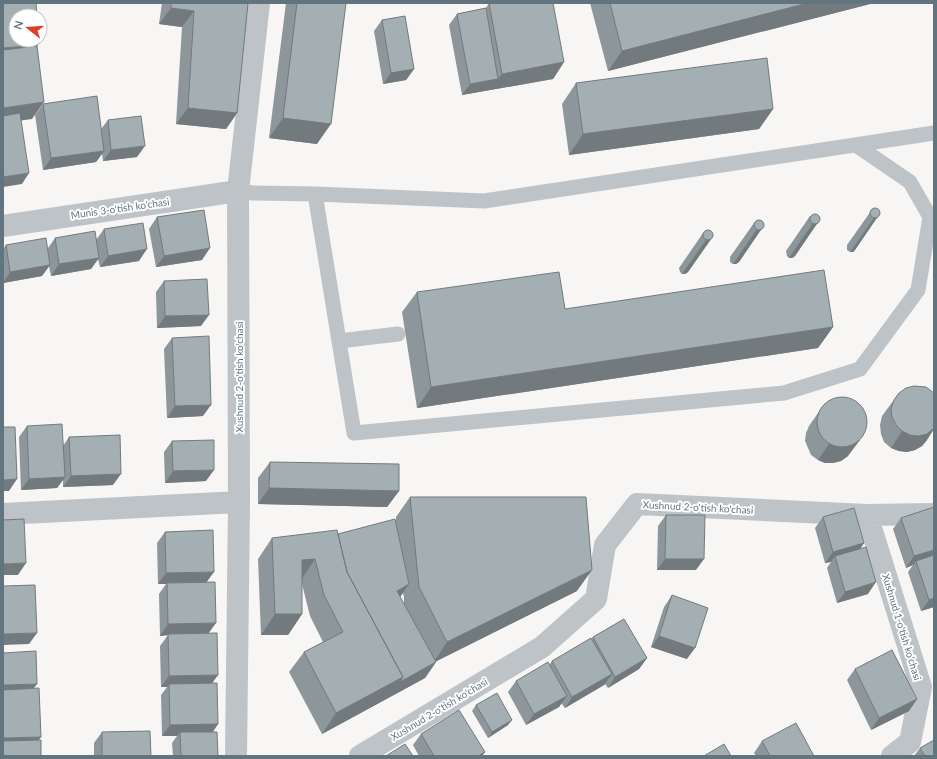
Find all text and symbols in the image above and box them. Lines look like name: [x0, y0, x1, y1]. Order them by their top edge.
north arrow: [8, 8, 48, 48]
text: N: [11, 19, 25, 31]
street label: Munis 3-o'tish ko'chasi: [70, 195, 170, 221]
street label: Xushnud 2-o'tish ko'chasi: [233, 322, 245, 432]
street label: Xushnud 2-o'tish ko'chasi: [642, 498, 754, 516]
street label: Xushnud 1-o'tish ko'chasi: [880, 572, 924, 682]
street label: Xushnud 2-o'tish ko'chasi: [388, 675, 490, 743]

